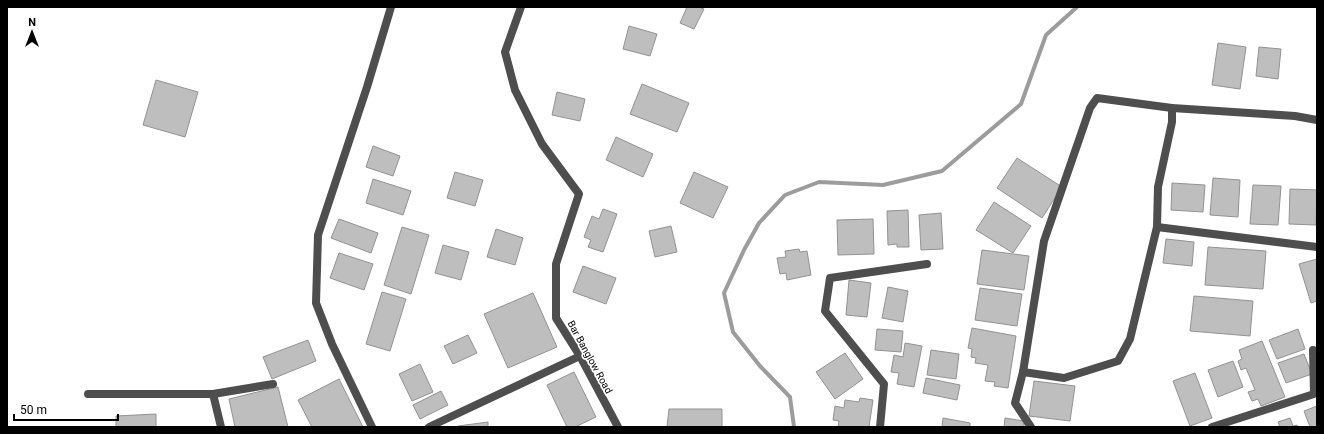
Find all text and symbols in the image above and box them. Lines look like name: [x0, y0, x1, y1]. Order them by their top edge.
north arrow: [12, 12, 52, 52]
text: N: [28, 16, 36, 29]
street label: Bar Banglow Road: [565, 319, 615, 395]
scale bar: [14, 396, 118, 422]
text: 50 m: [20, 403, 47, 417]

